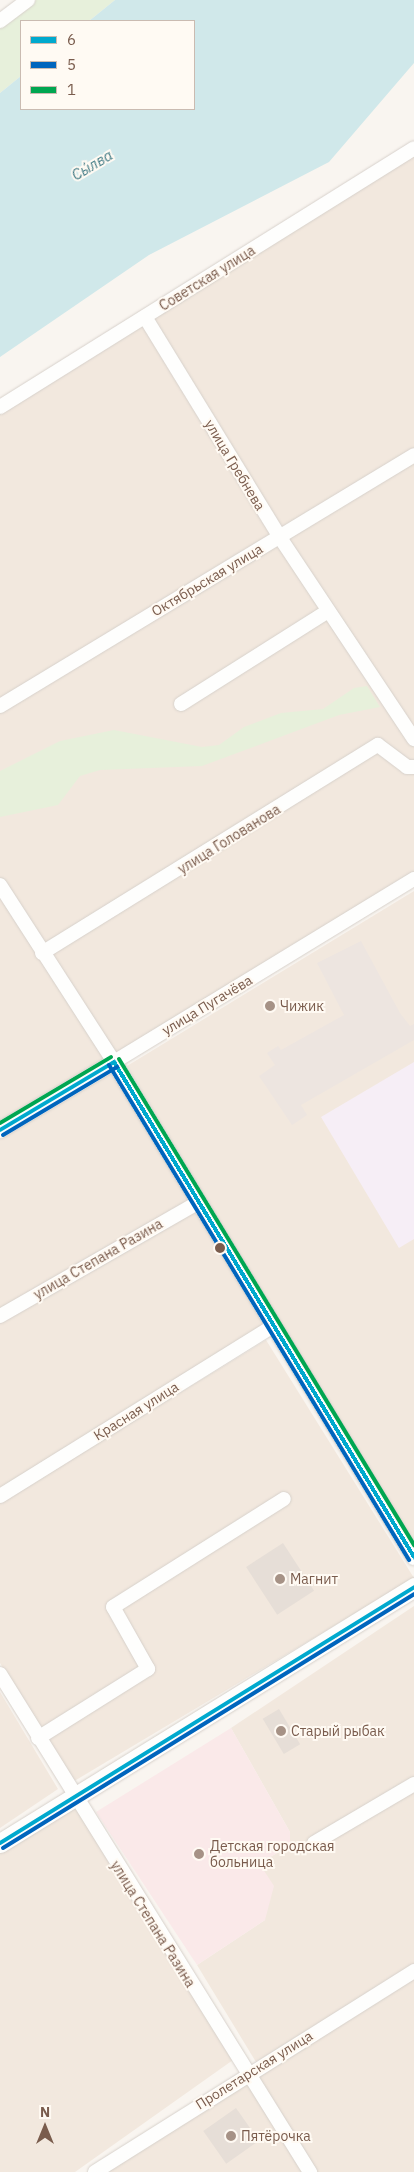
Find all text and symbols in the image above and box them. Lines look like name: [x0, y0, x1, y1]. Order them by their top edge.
legend: [20, 20, 195, 110]
text: 6: [67, 30, 76, 49]
text: 5: [67, 55, 76, 74]
text: 1: [67, 80, 76, 99]
water label: Сы́лва: [68, 146, 116, 184]
street label: Советская улица: [156, 242, 258, 314]
street label: улица Гребнева: [201, 416, 269, 514]
street label: Октябрьская улица: [148, 540, 266, 620]
street label: улица Голованова: [175, 801, 283, 877]
street label: улица Пугачёва: [159, 971, 255, 1039]
place label: Чижик: [280, 998, 324, 1014]
marker: Чижик: [264, 1000, 276, 1012]
street label: улица Степана Разина: [31, 1215, 165, 1303]
unlabelled marker: [215, 1243, 225, 1253]
street label: Красная улица: [90, 1378, 182, 1444]
place label: Магнит: [290, 1571, 338, 1587]
marker: Магнит: [274, 1573, 286, 1585]
place label: Старый рыбак: [291, 1723, 385, 1739]
marker: Старый рыбак: [275, 1725, 287, 1737]
place label: Детская городская больница: [210, 1838, 334, 1870]
marker: Детская городская больница: [192, 1847, 206, 1861]
street label: улица Степана Разина: [107, 1858, 199, 1990]
street label: Пролетарская улица: [192, 2027, 316, 2113]
north arrow: [20, 2102, 70, 2152]
text: N: [40, 2103, 50, 2121]
place label: Пятёрочка: [241, 2128, 311, 2144]
marker: Пятёрочка: [225, 2130, 237, 2142]

